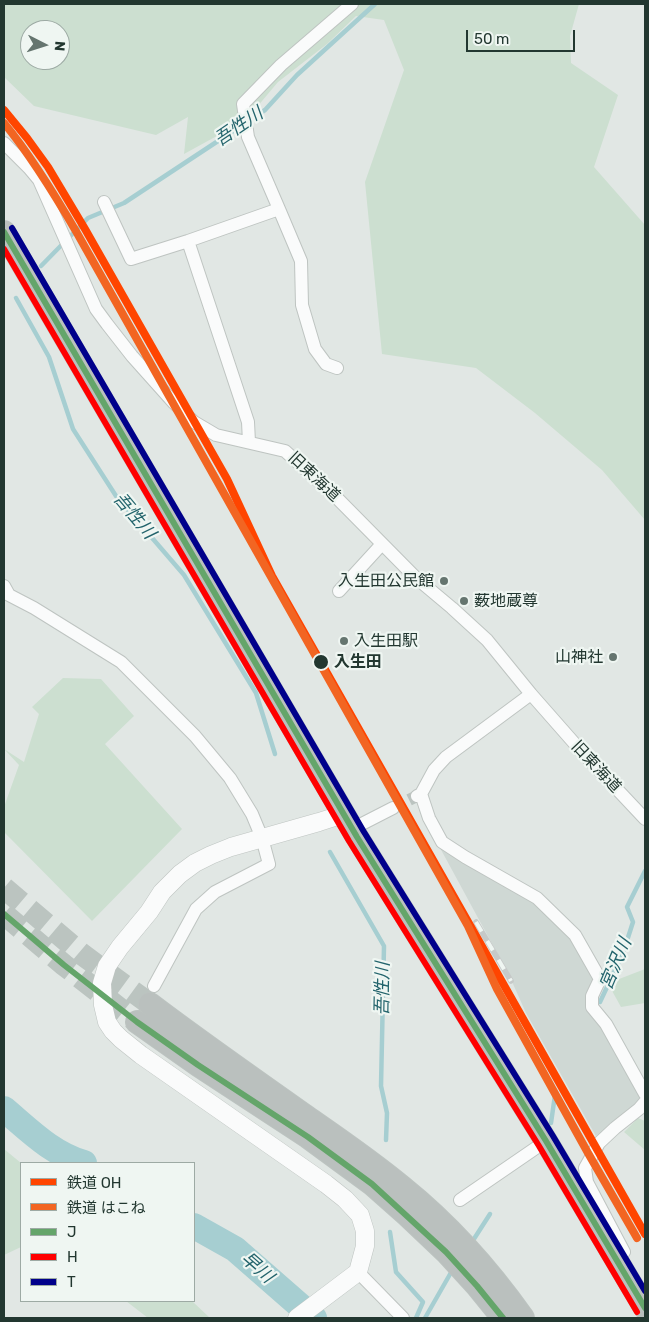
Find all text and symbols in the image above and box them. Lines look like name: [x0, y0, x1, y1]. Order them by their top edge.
north arrow: [20, 20, 70, 70]
scale bar: [469, 20, 578, 52]
text: 50 m: [474, 30, 509, 48]
text: N: [51, 40, 68, 52]
water label: 吾性川: [211, 103, 267, 151]
street label: 旧東海道: [284, 448, 344, 506]
water label: 吾性川: [108, 488, 160, 544]
place label: 入生田公民館: [338, 571, 434, 591]
marker: 入生田公民館: [438, 575, 450, 587]
place label: 薮地蔵尊: [474, 591, 538, 611]
marker: 薮地蔵尊: [458, 595, 470, 607]
place label: 入生田駅: [354, 631, 418, 651]
marker: 入生田駅: [338, 635, 350, 647]
place label: 山神社: [555, 647, 603, 667]
marker: 山神社: [607, 651, 619, 663]
place label: 入生田: [334, 652, 382, 672]
marker: 入生田: [312, 653, 330, 671]
street label: 旧東海道: [567, 737, 625, 797]
water label: 宮沢川: [596, 935, 636, 993]
water label: 吾性川: [372, 962, 394, 1016]
legend: [20, 1162, 195, 1302]
text: 鉄道 OH: [67, 1174, 122, 1192]
text: 鉄道 はこね: [67, 1199, 146, 1217]
text: J: [67, 1223, 77, 1241]
text: H: [67, 1248, 78, 1266]
water label: 早川: [236, 1248, 278, 1288]
text: T: [67, 1273, 76, 1291]

